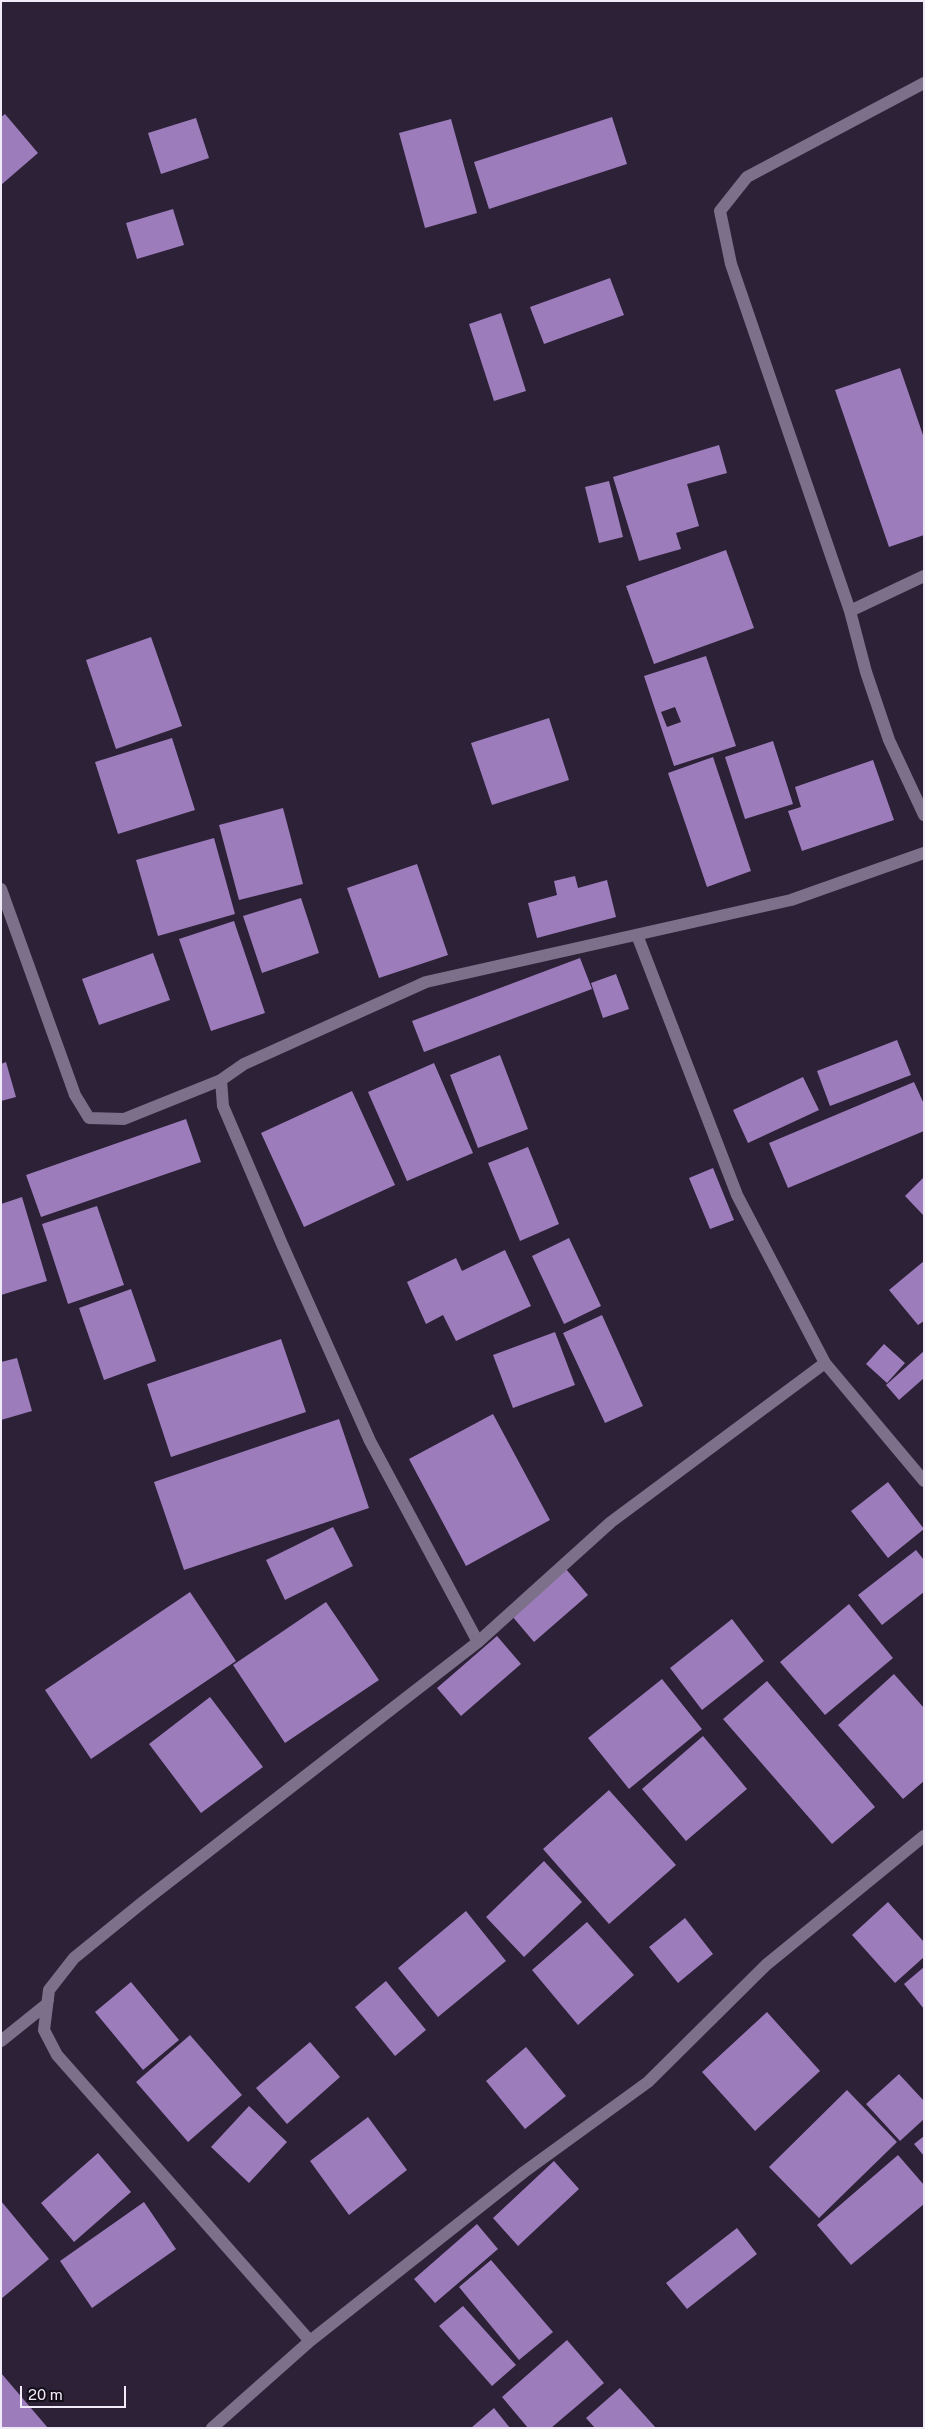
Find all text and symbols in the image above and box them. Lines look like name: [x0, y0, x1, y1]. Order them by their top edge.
scale bar: [22, 2376, 129, 2408]
text: 20 m: [28, 2386, 63, 2403]

